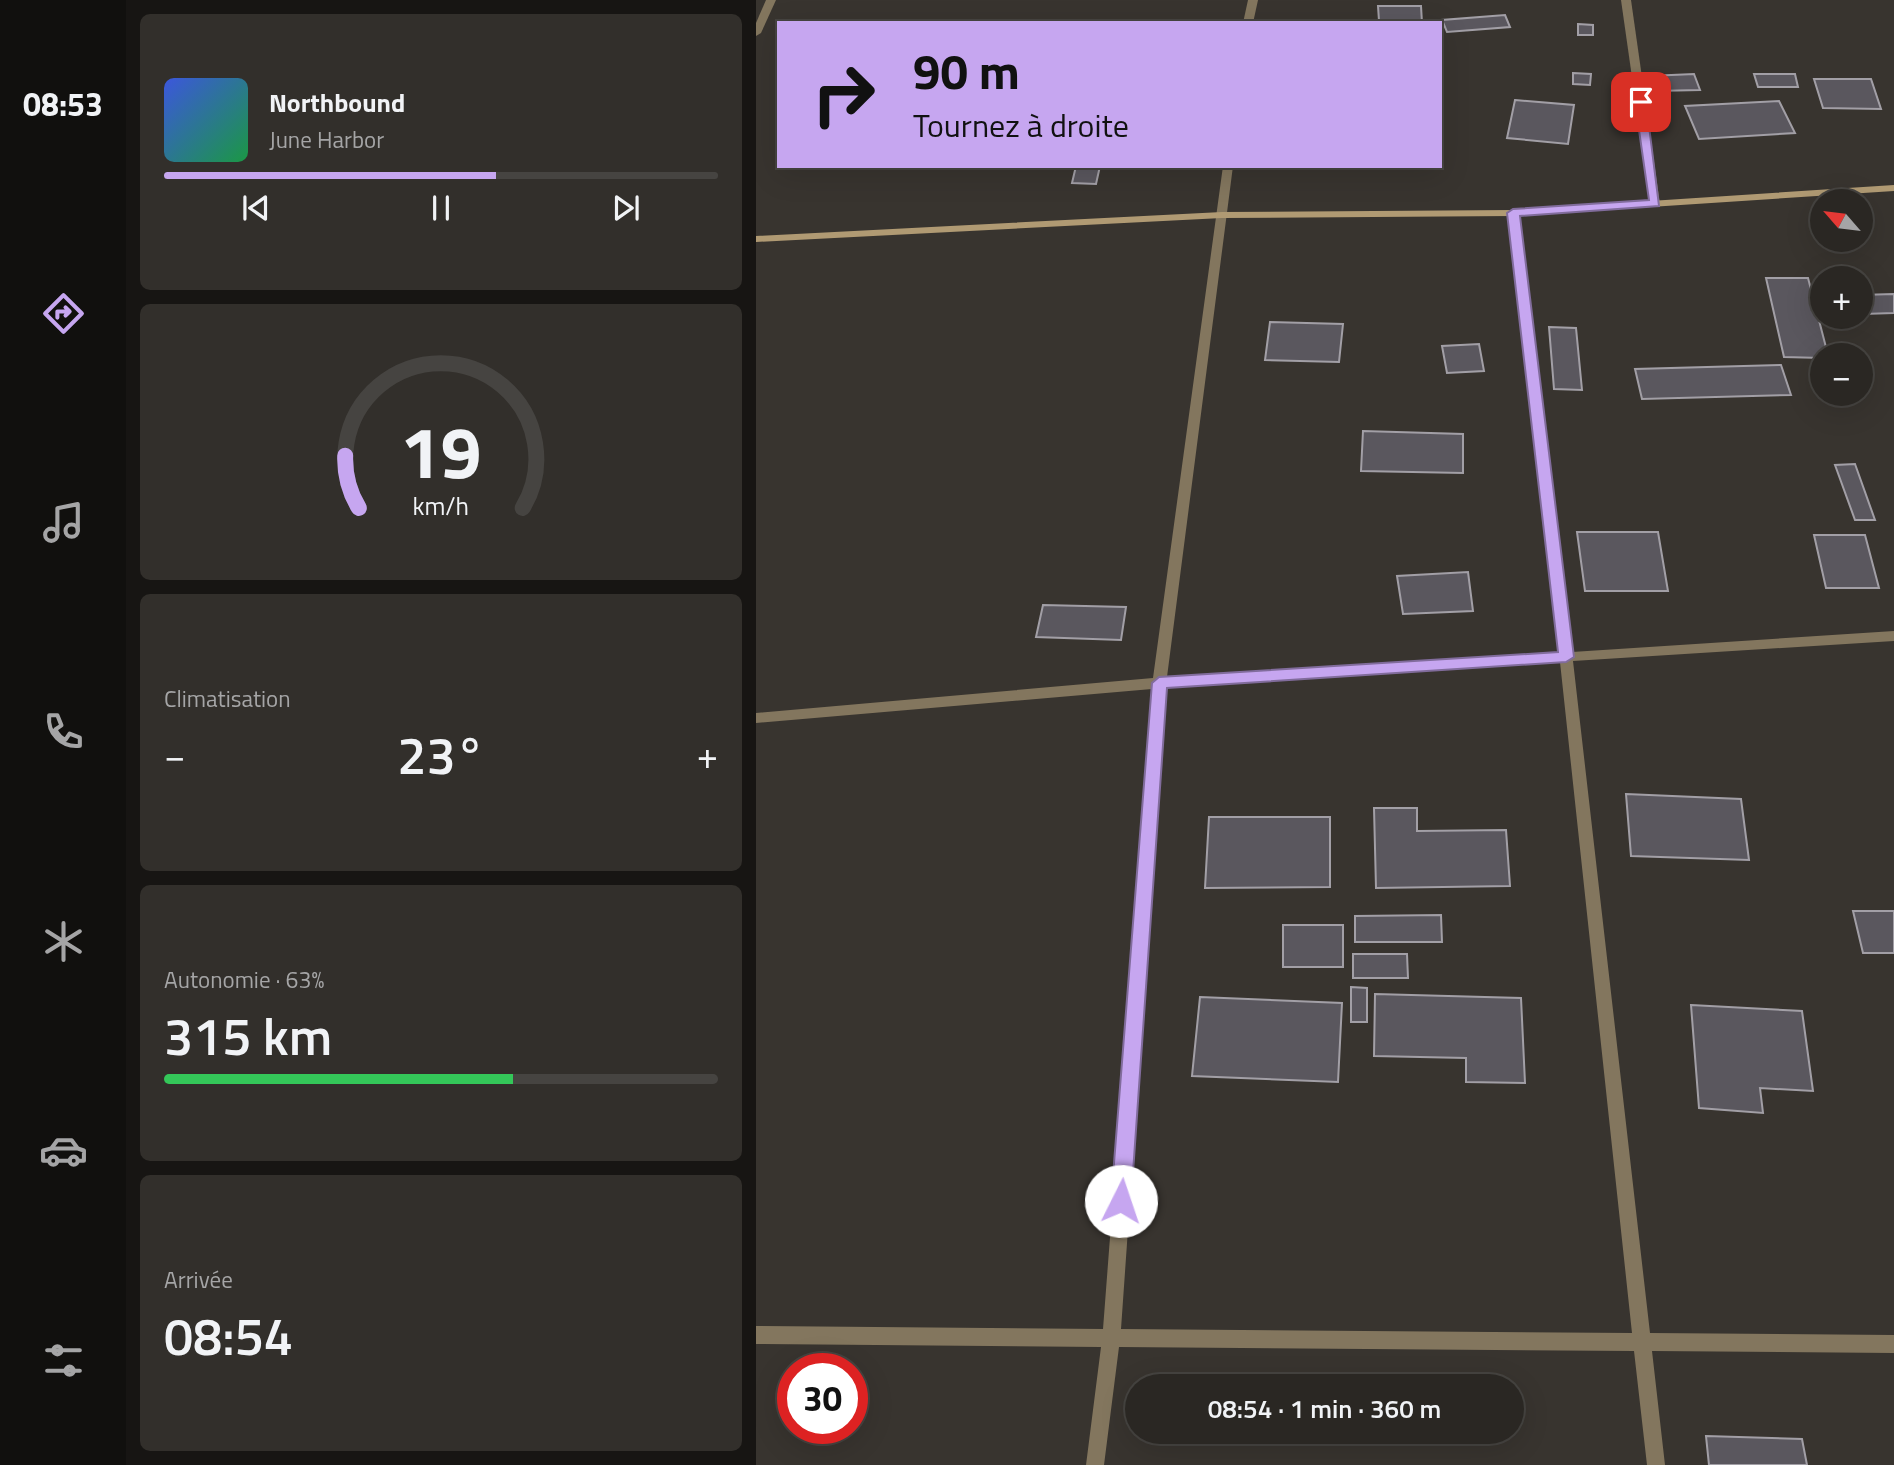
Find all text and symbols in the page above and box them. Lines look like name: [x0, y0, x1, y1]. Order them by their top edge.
text: 90 m: [913, 33, 1020, 108]
icon: right: [798, 49, 889, 140]
pin: [1611, 72, 1671, 132]
text: 08:53: [23, 80, 103, 128]
text: Northbound: [269, 83, 405, 122]
icon: arrive: [1622, 83, 1660, 121]
text: Tournez à droite: [913, 101, 1129, 149]
text: June Harbor: [269, 122, 384, 157]
icon: previous: [237, 189, 275, 227]
icon: pause: [422, 189, 460, 227]
icon: next: [607, 189, 645, 227]
north arrow: [1810, 189, 1872, 252]
map controls: [1810, 189, 1873, 406]
button: +: [1810, 266, 1873, 329]
icon: directions: [39, 289, 88, 338]
button: −: [1810, 343, 1873, 406]
text: 19: [400, 397, 482, 507]
text: km/h: [413, 487, 469, 525]
icon: music: [39, 498, 88, 547]
text: Climatisation: [164, 681, 291, 716]
icon: phone: [39, 707, 88, 756]
text: 23°: [397, 715, 485, 794]
text: −: [164, 726, 185, 784]
text: +: [697, 726, 718, 784]
icon: climate: [39, 917, 88, 966]
text: Autonomie · 63%: [164, 962, 324, 997]
text: 315 km: [164, 996, 332, 1075]
icon: car: [39, 1126, 88, 1175]
position arrow: [1084, 1164, 1158, 1238]
text: Arrivée: [164, 1262, 233, 1297]
text: 08:54: [164, 1296, 293, 1375]
icon: filters: [39, 1336, 88, 1385]
speed limit sign: 30: [777, 1353, 868, 1444]
text: 08:54 · 1 min · 360 m: [1208, 1389, 1441, 1428]

